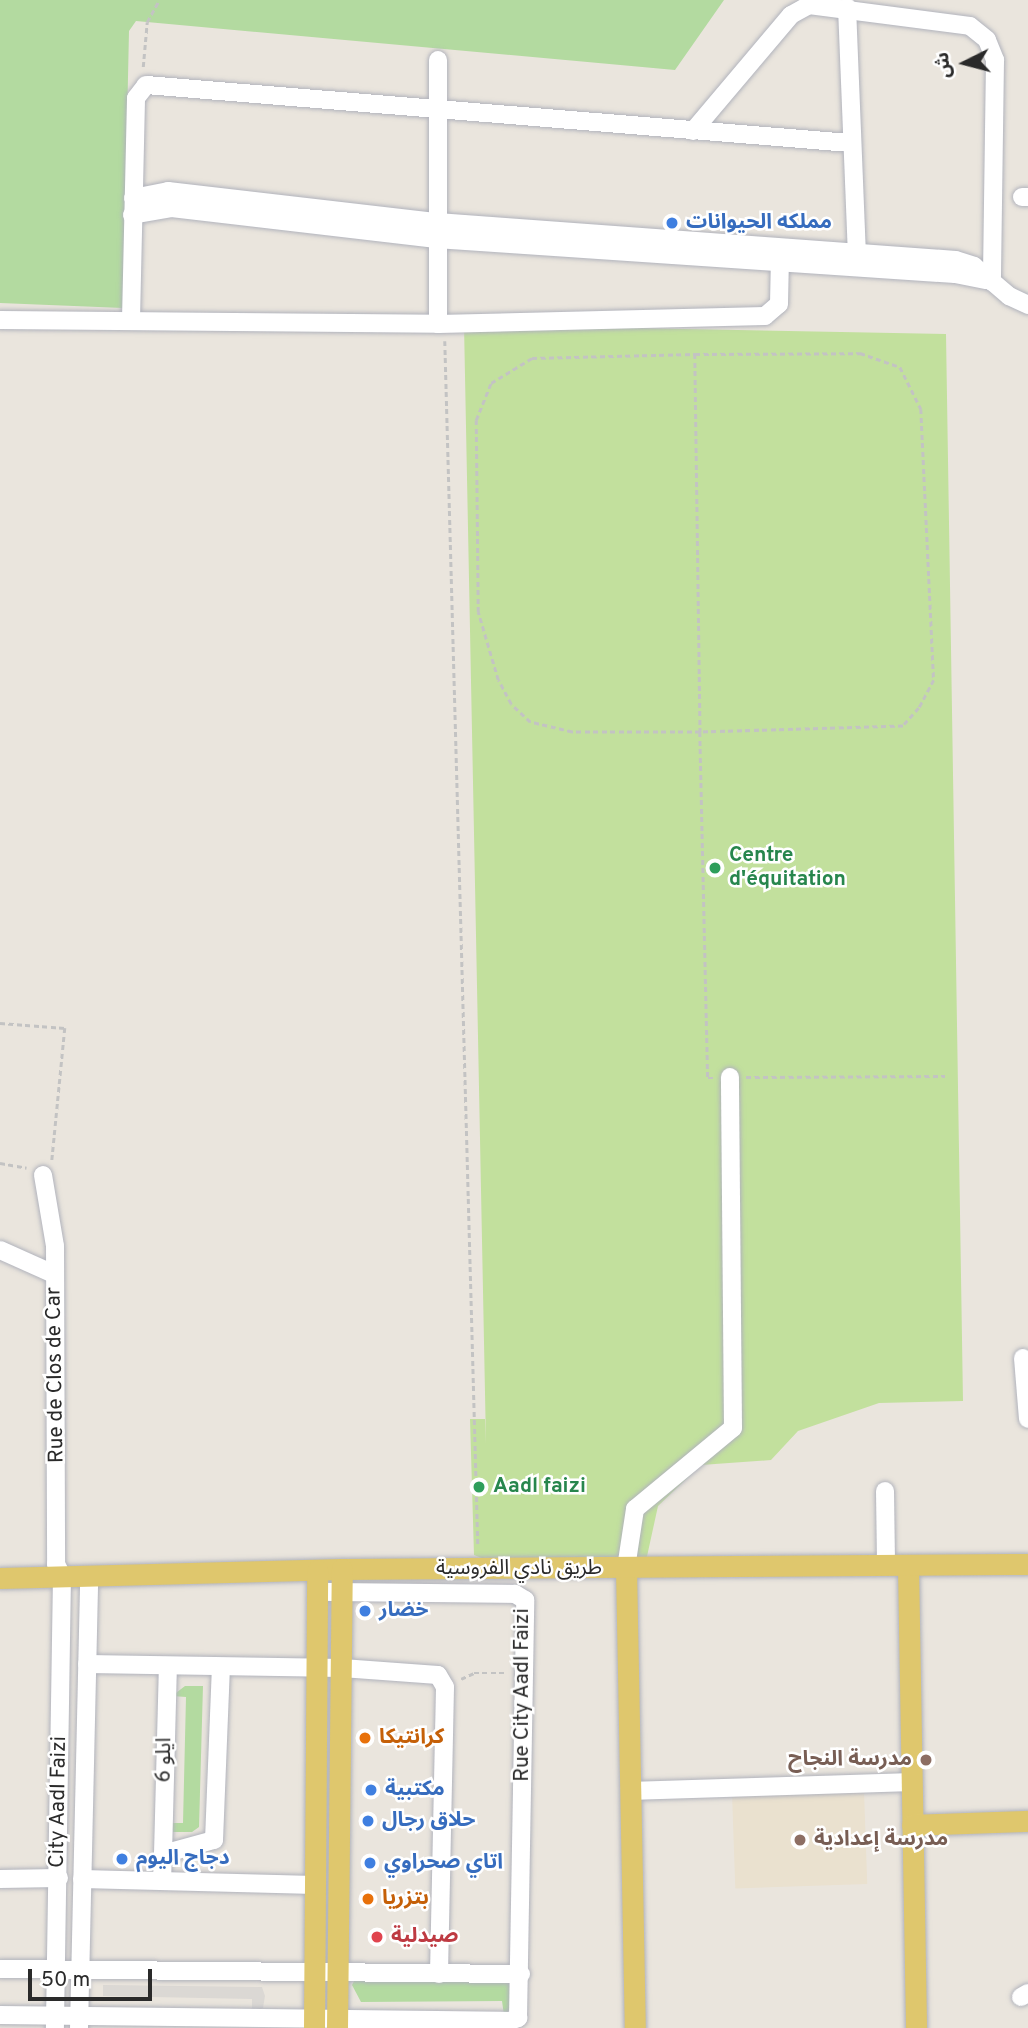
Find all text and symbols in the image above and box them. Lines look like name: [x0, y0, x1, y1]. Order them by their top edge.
north arrow: [930, 28, 1000, 98]
text: ش: [931, 51, 957, 79]
place label: مملكه الحيوانات: [686, 210, 832, 236]
marker: مملكه الحيوانات: [664, 215, 680, 231]
place label: Centre d'équitation: [729, 843, 846, 893]
marker: Centre d'équitation: [707, 860, 723, 876]
street label: Rue de Clos de Car: [42, 1287, 70, 1463]
place label: Aadl faizi: [493, 1474, 586, 1500]
marker: Aadl faizi: [471, 1479, 487, 1495]
street label: طريق نادي الفروسية: [436, 1556, 602, 1582]
place label: خضار: [379, 1598, 429, 1624]
marker: خضار: [357, 1603, 373, 1619]
street label: Rue City Aadl Faizi: [510, 1608, 536, 1782]
place label: كرانتيكا: [379, 1725, 444, 1751]
marker: كرانتيكا: [357, 1730, 373, 1746]
street label: City Aadl Faizi: [45, 1735, 73, 1869]
street label: ايلو 6: [152, 1737, 178, 1783]
place label: مدرسة النجاح: [788, 1747, 912, 1773]
marker: مدرسة النجاح: [918, 1752, 934, 1768]
place label: مكتبية: [385, 1777, 445, 1803]
marker: مكتبية: [363, 1782, 379, 1798]
place label: حلاق رجال: [382, 1808, 475, 1834]
marker: حلاق رجال: [360, 1813, 376, 1829]
place label: مدرسة إعدادية: [814, 1827, 948, 1853]
marker: مدرسة إعدادية: [792, 1832, 808, 1848]
place label: دجاج اليوم: [136, 1846, 229, 1872]
place label: اتاي صحراوي: [384, 1850, 503, 1876]
marker: دجاج اليوم: [114, 1851, 130, 1867]
marker: اتاي صحراوي: [362, 1855, 378, 1871]
place label: بتزريا: [382, 1886, 429, 1912]
marker: بتزريا: [360, 1891, 376, 1907]
place label: صيدلية: [391, 1924, 459, 1950]
marker: صيدلية: [369, 1929, 385, 1945]
scale bar: [32, 1954, 156, 1998]
text: 50 m: [41, 1967, 90, 1994]

